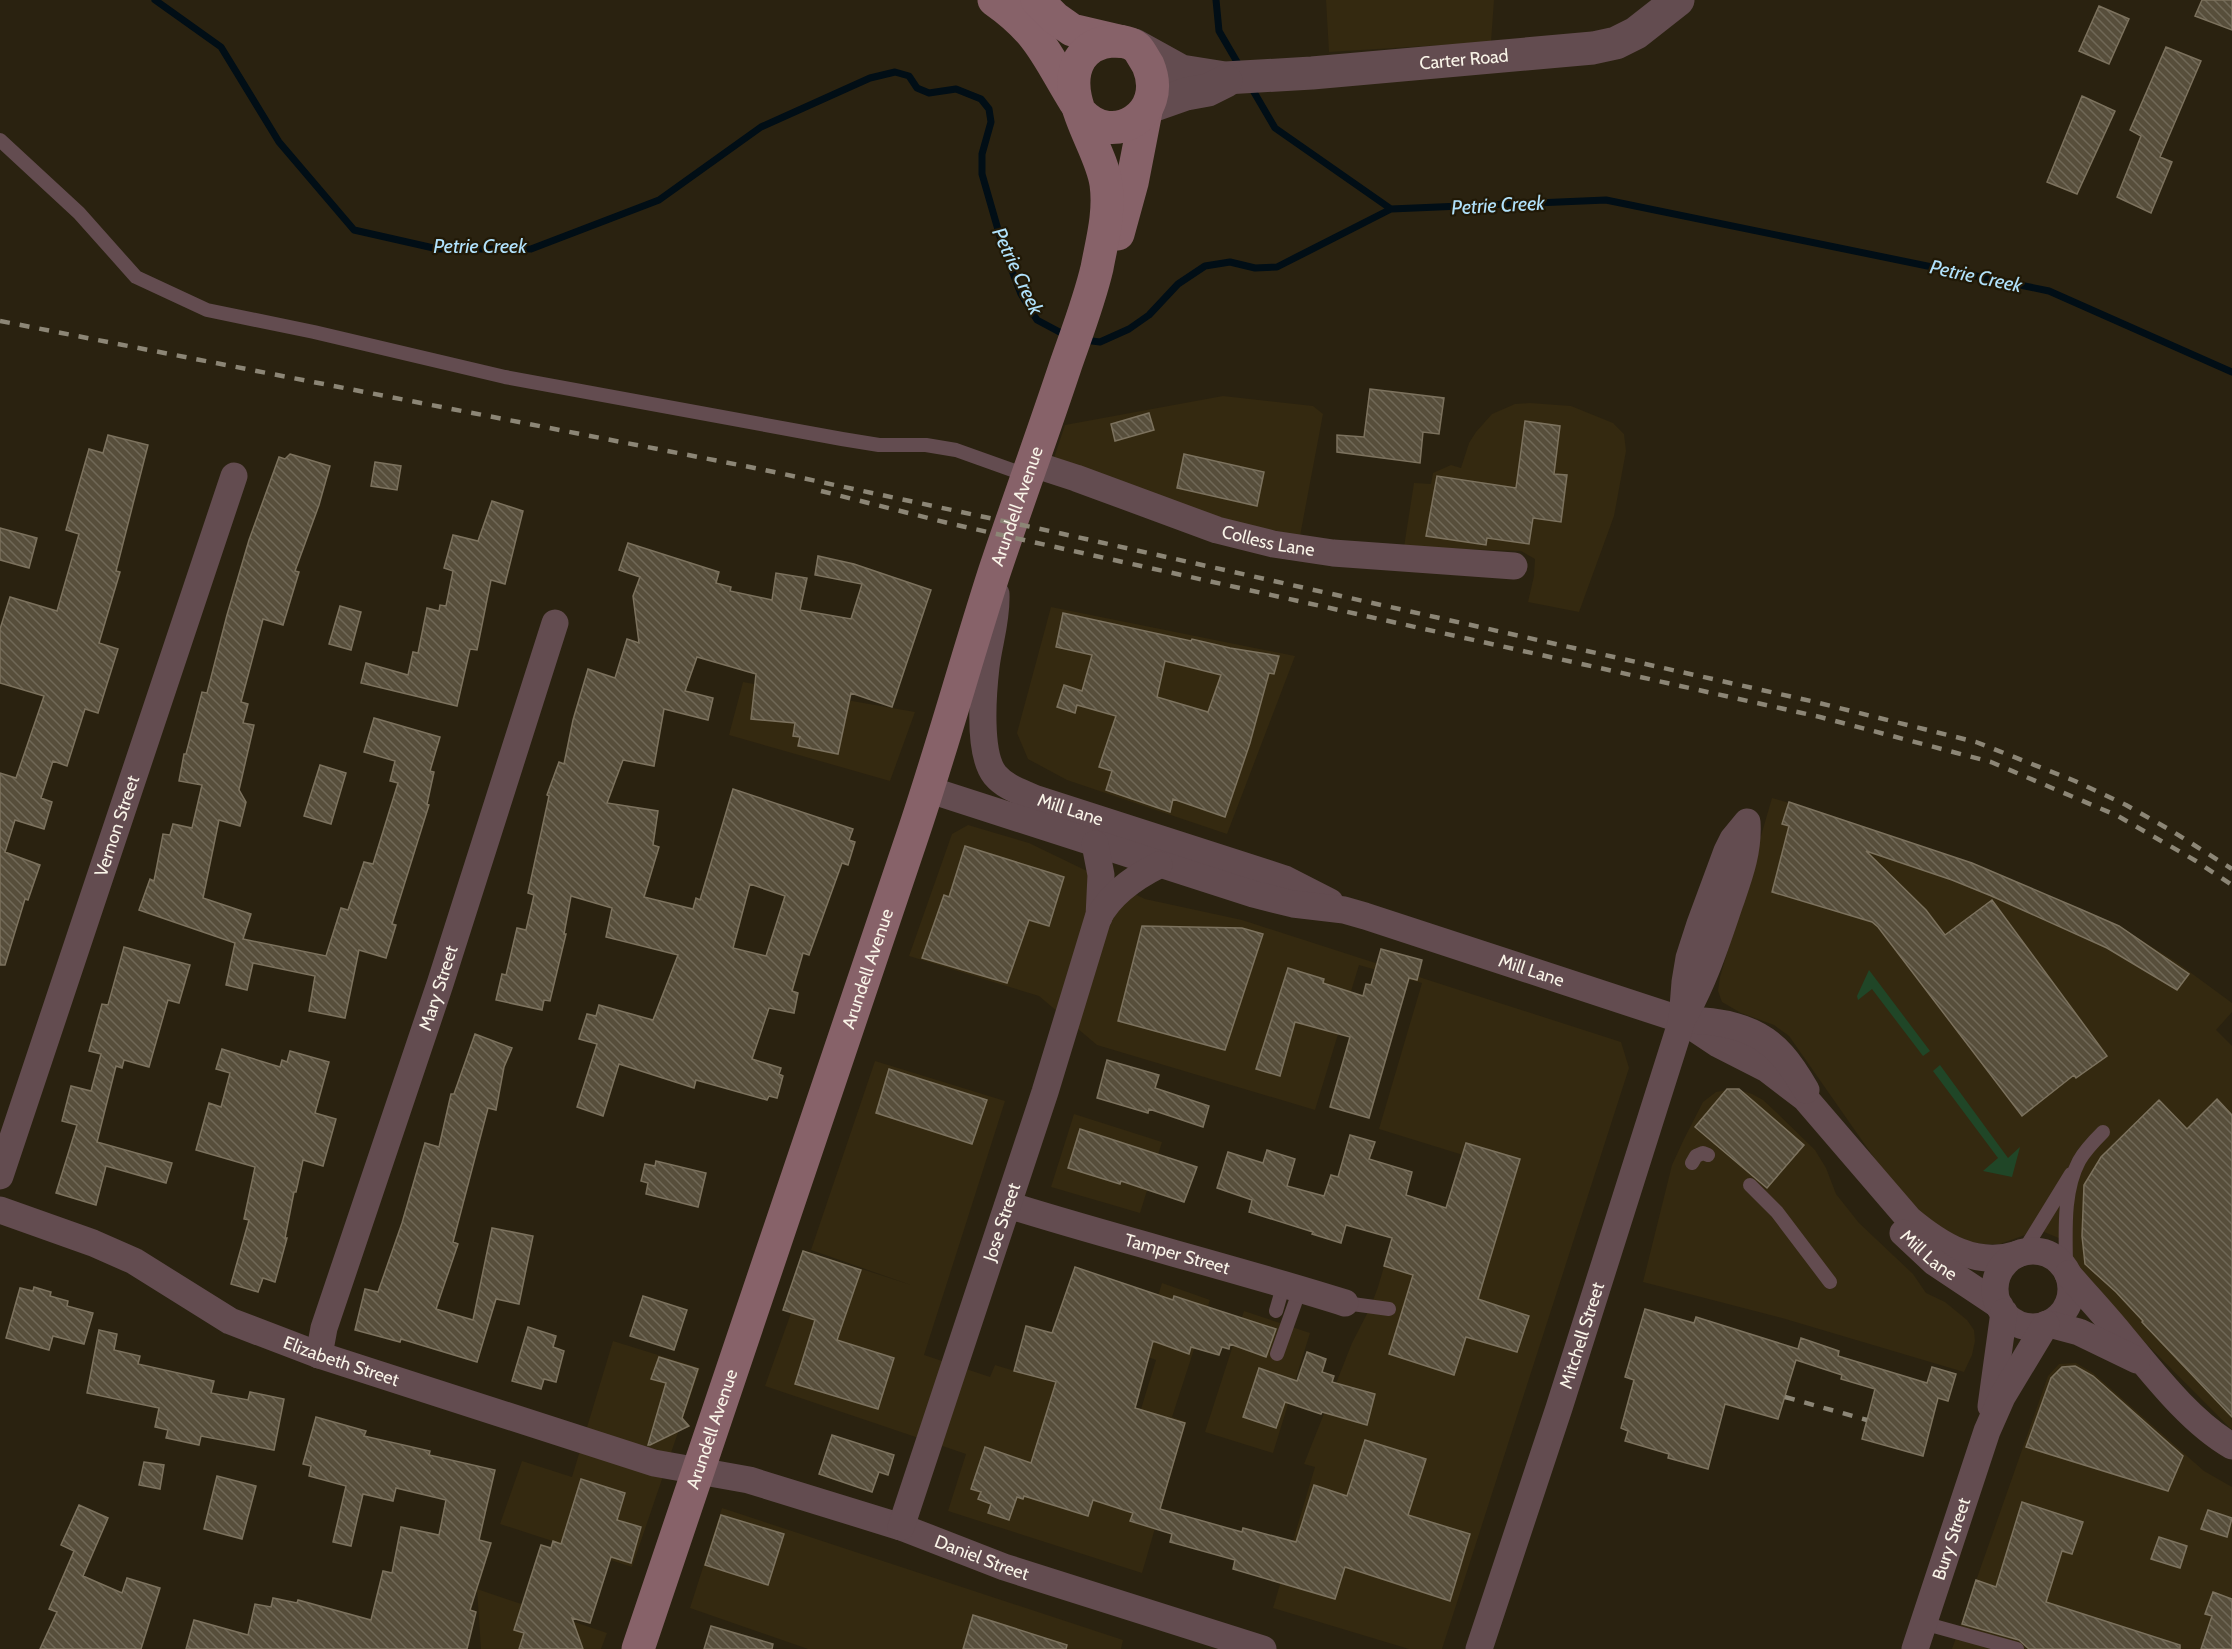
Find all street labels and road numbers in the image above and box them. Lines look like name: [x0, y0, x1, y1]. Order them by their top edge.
street label: Carter Road: [1418, 45, 1510, 74]
street label: Arundell Avenue: [986, 444, 1048, 569]
street label: Colless Lane: [1220, 521, 1316, 561]
street label: Vernon Street: [90, 773, 144, 879]
street label: Mill Lane: [1035, 789, 1106, 831]
street label: Arundell Avenue: [837, 906, 898, 1032]
street label: Mary Street: [414, 943, 463, 1034]
street label: Mill Lane: [1496, 950, 1567, 992]
street label: Jose Street: [978, 1180, 1025, 1265]
street label: Mill Lane: [1896, 1225, 1961, 1285]
street label: Tamper Street: [1122, 1229, 1232, 1279]
street label: Mitchell Street: [1555, 1280, 1609, 1391]
street label: Elizabeth Street: [280, 1331, 402, 1391]
street label: Arundell Avenue: [682, 1366, 742, 1492]
street label: Bury Street: [1928, 1495, 1975, 1583]
street label: Daniel Street: [931, 1530, 1032, 1585]

